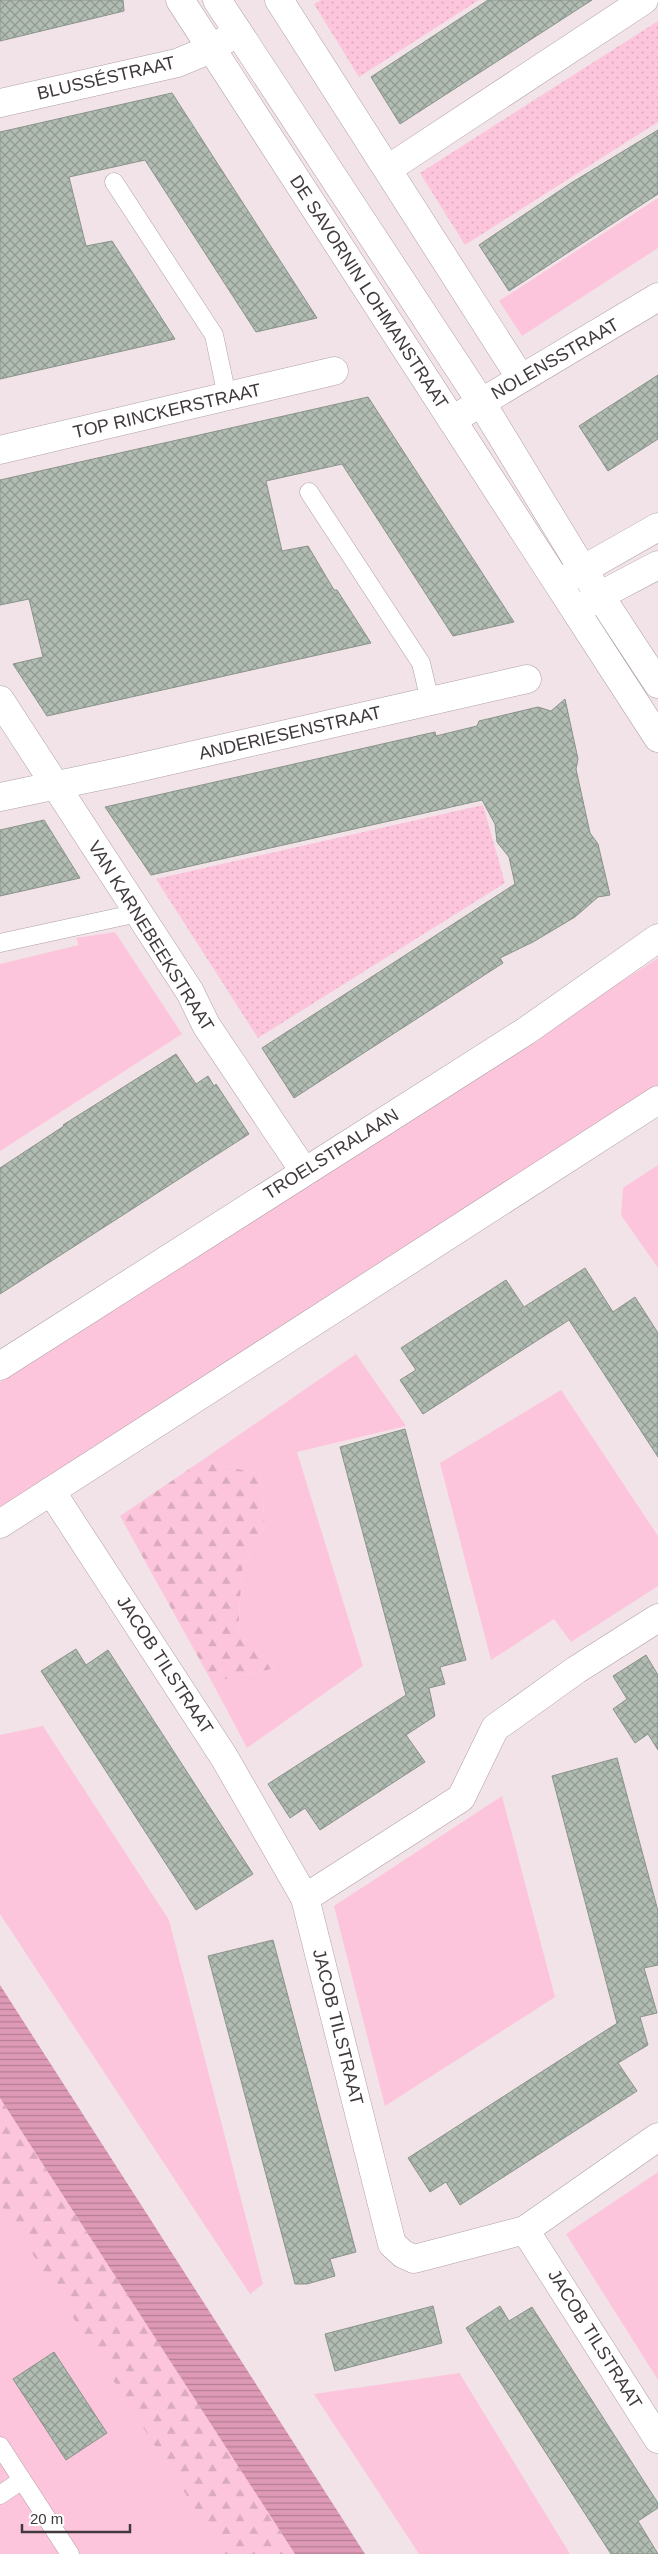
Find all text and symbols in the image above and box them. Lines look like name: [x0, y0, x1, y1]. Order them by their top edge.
street label: BLUSSÉSTRAAT: [35, 52, 177, 104]
street label: DE SAVORNIN LOHMANSTRAAT: [286, 171, 452, 413]
street label: NOLENSSTRAAT: [488, 314, 622, 404]
street label: TOP RINCKERSTRAAT: [71, 380, 263, 442]
street label: ANDERIESENSTRAAT: [197, 702, 383, 764]
street label: VAN KARNEBEEKSTRAAT: [84, 837, 218, 1035]
street label: TROELSTRALAAN: [260, 1104, 402, 1204]
street label: JACOB TILSTRAAT: [113, 1592, 217, 1738]
street label: JACOB TILSTRAAT: [309, 1947, 367, 2107]
street label: JACOB TILSTRAAT: [544, 2266, 646, 2412]
scale bar: [22, 2502, 130, 2534]
text: 20 m: [30, 2510, 63, 2527]

